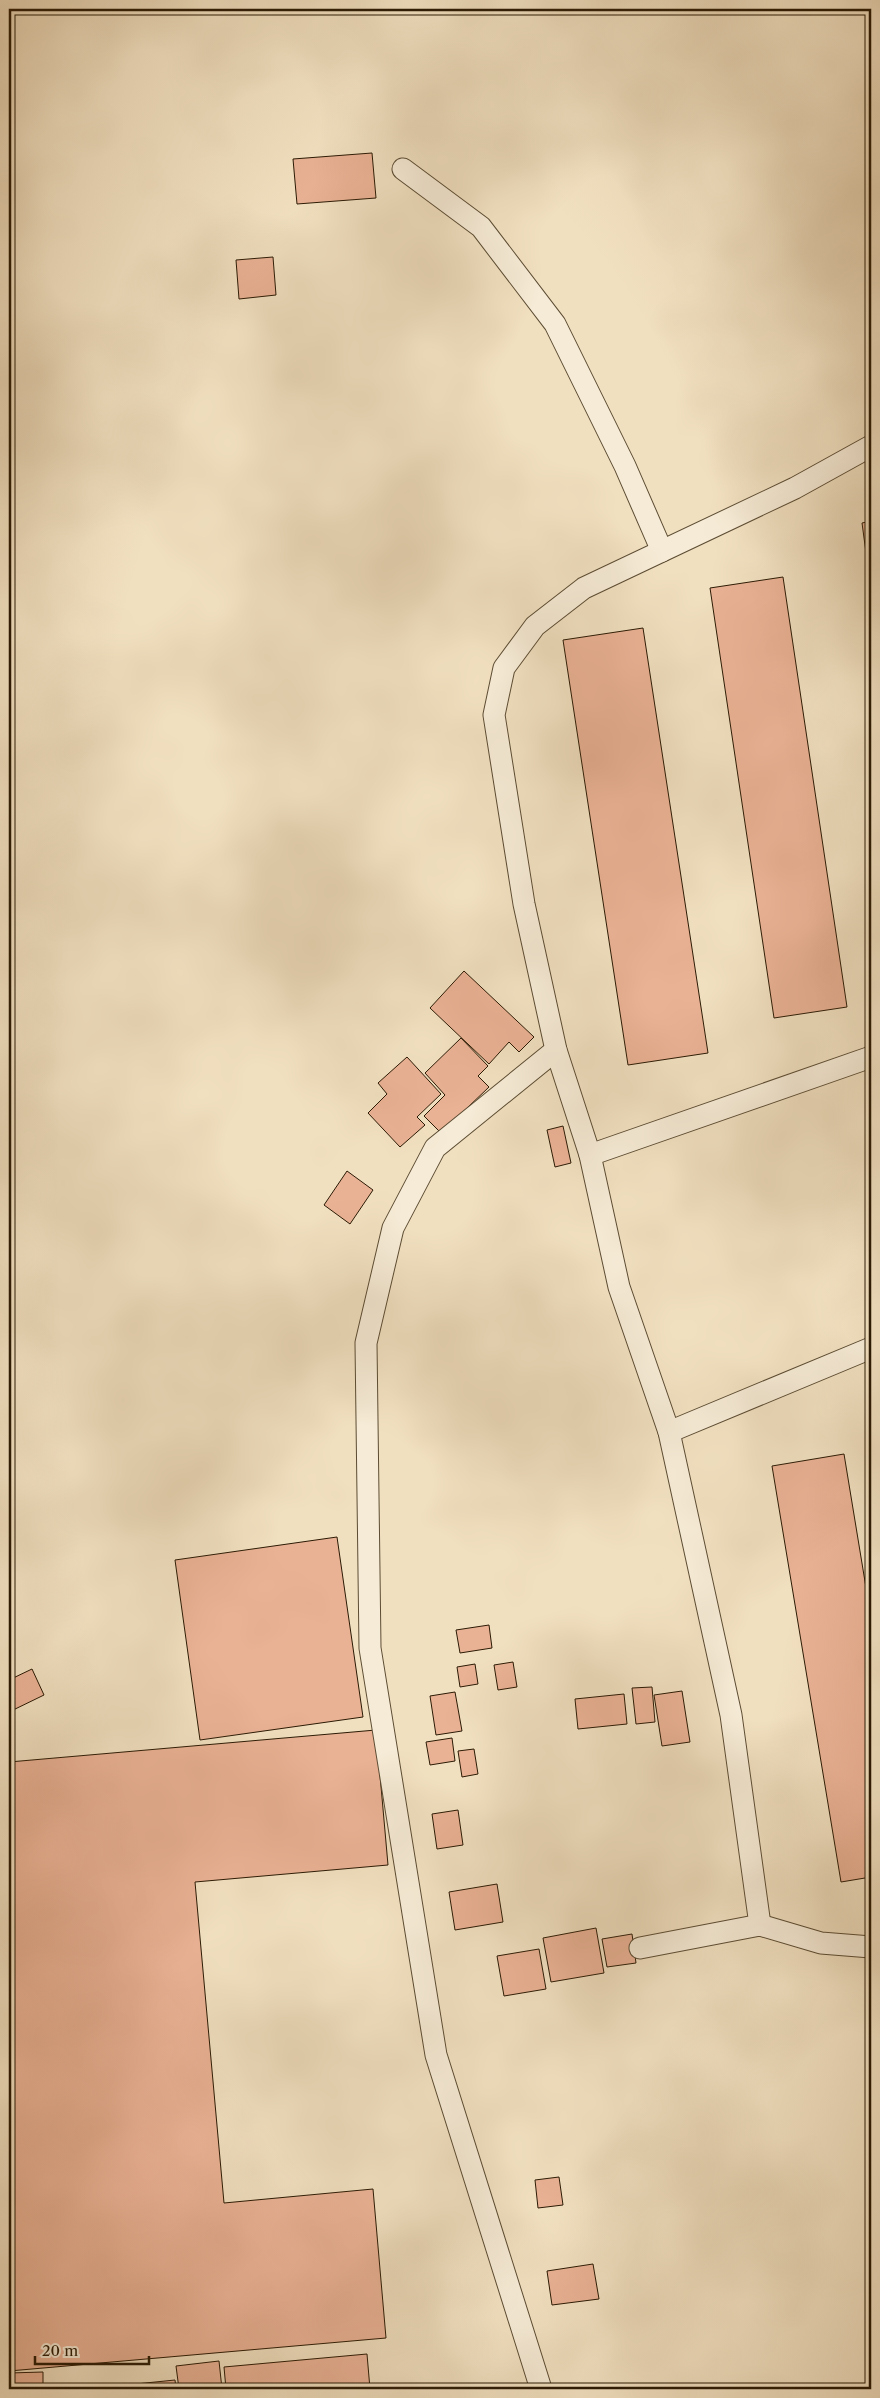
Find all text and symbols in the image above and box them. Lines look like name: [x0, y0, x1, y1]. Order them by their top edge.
scale bar: [35, 2333, 149, 2365]
text: 20 m: [42, 2341, 78, 2360]

